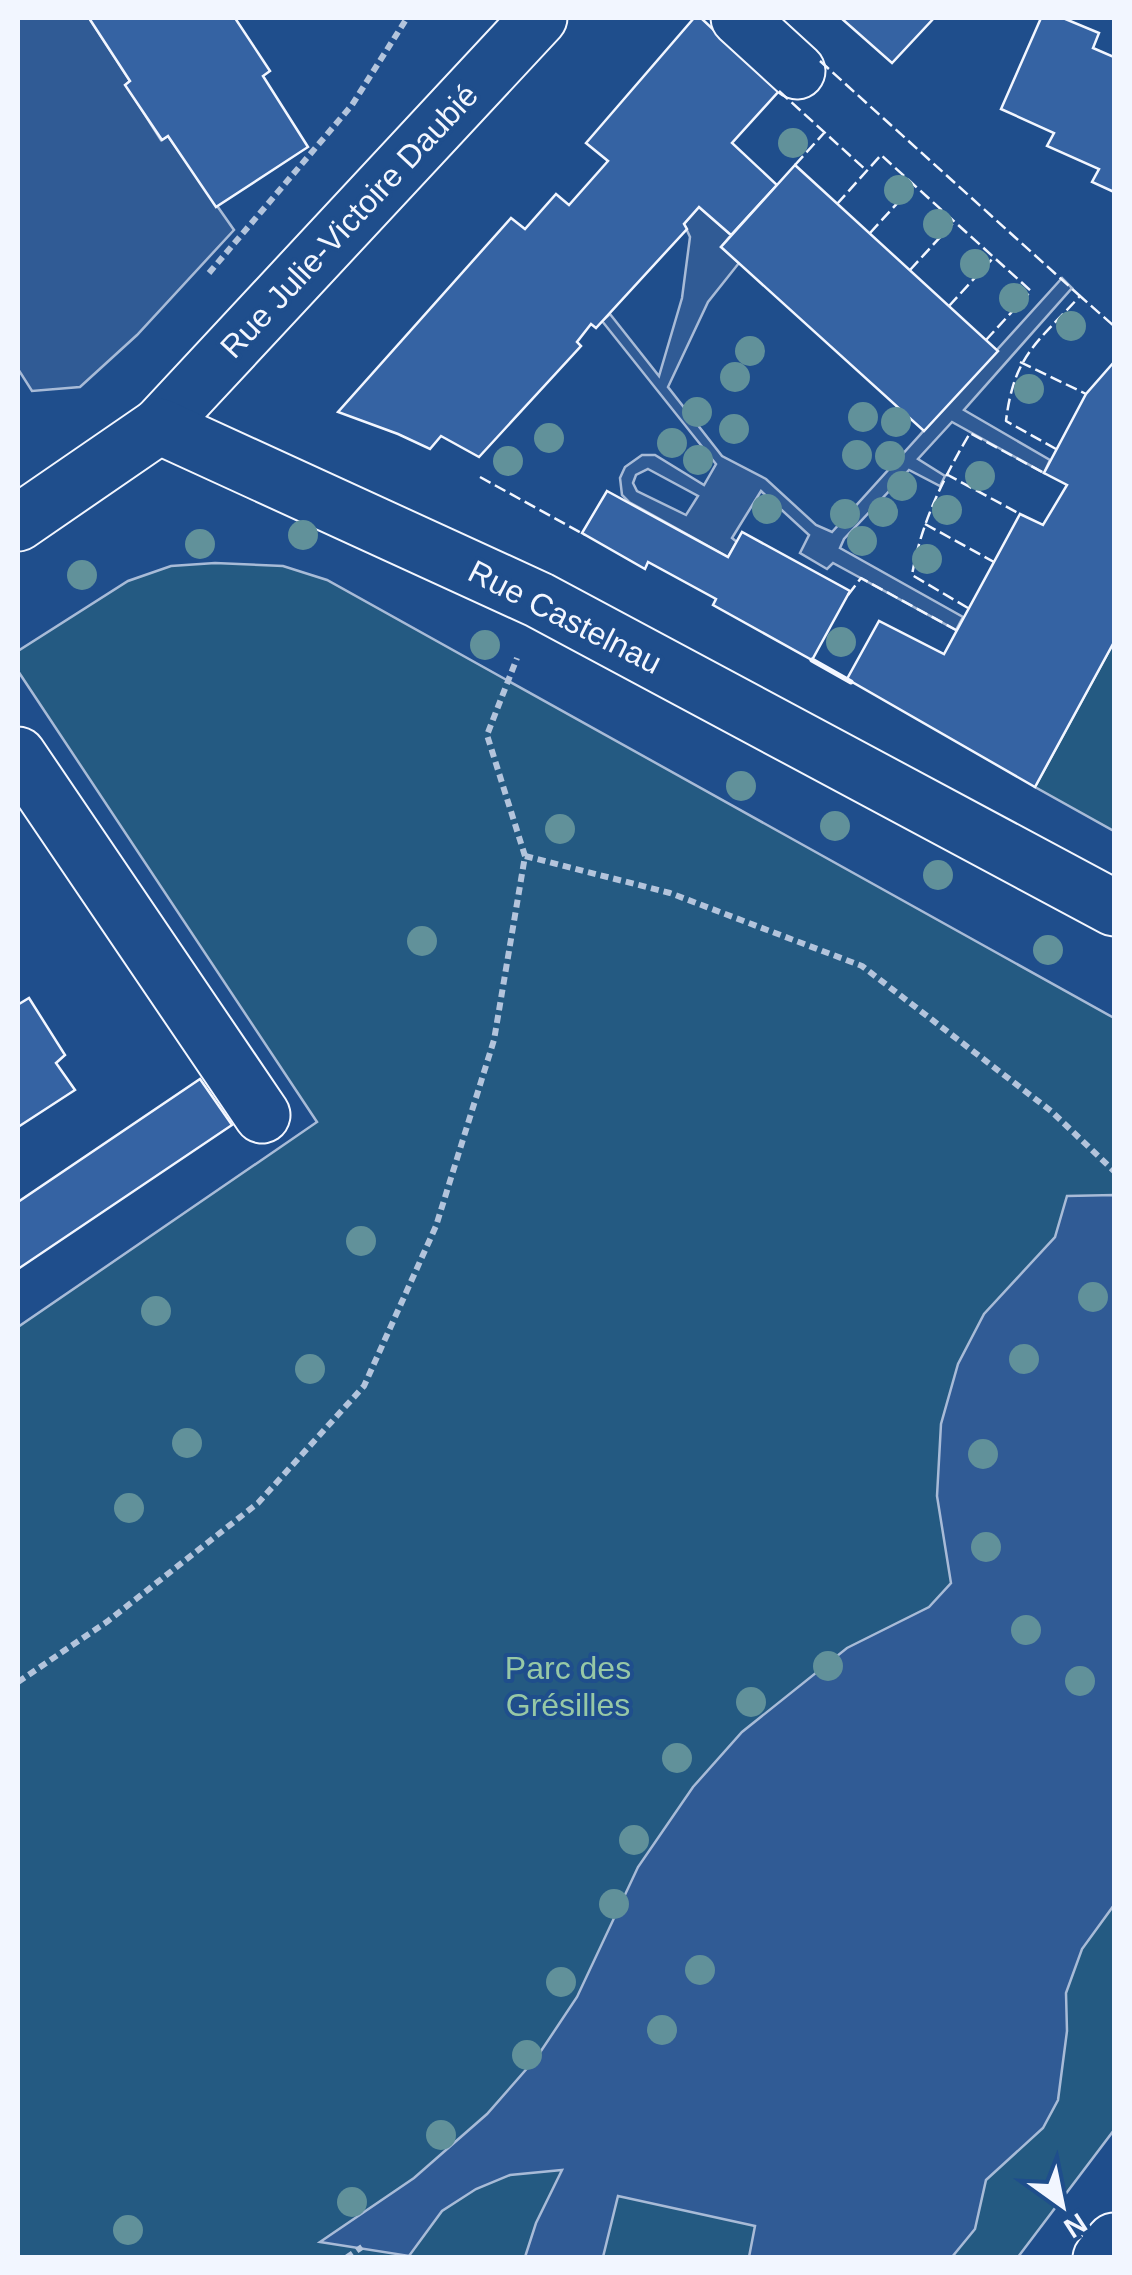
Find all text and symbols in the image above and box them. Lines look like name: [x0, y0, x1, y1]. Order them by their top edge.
street label: Rue Julie-Victoire Daubié: [213, 77, 485, 365]
street label: Rue Castelnau: [463, 553, 667, 681]
park label: Parc des Grésilles: [505, 1650, 631, 1723]
north arrow: [1012, 2155, 1112, 2255]
text: N: [1058, 2207, 1092, 2244]

